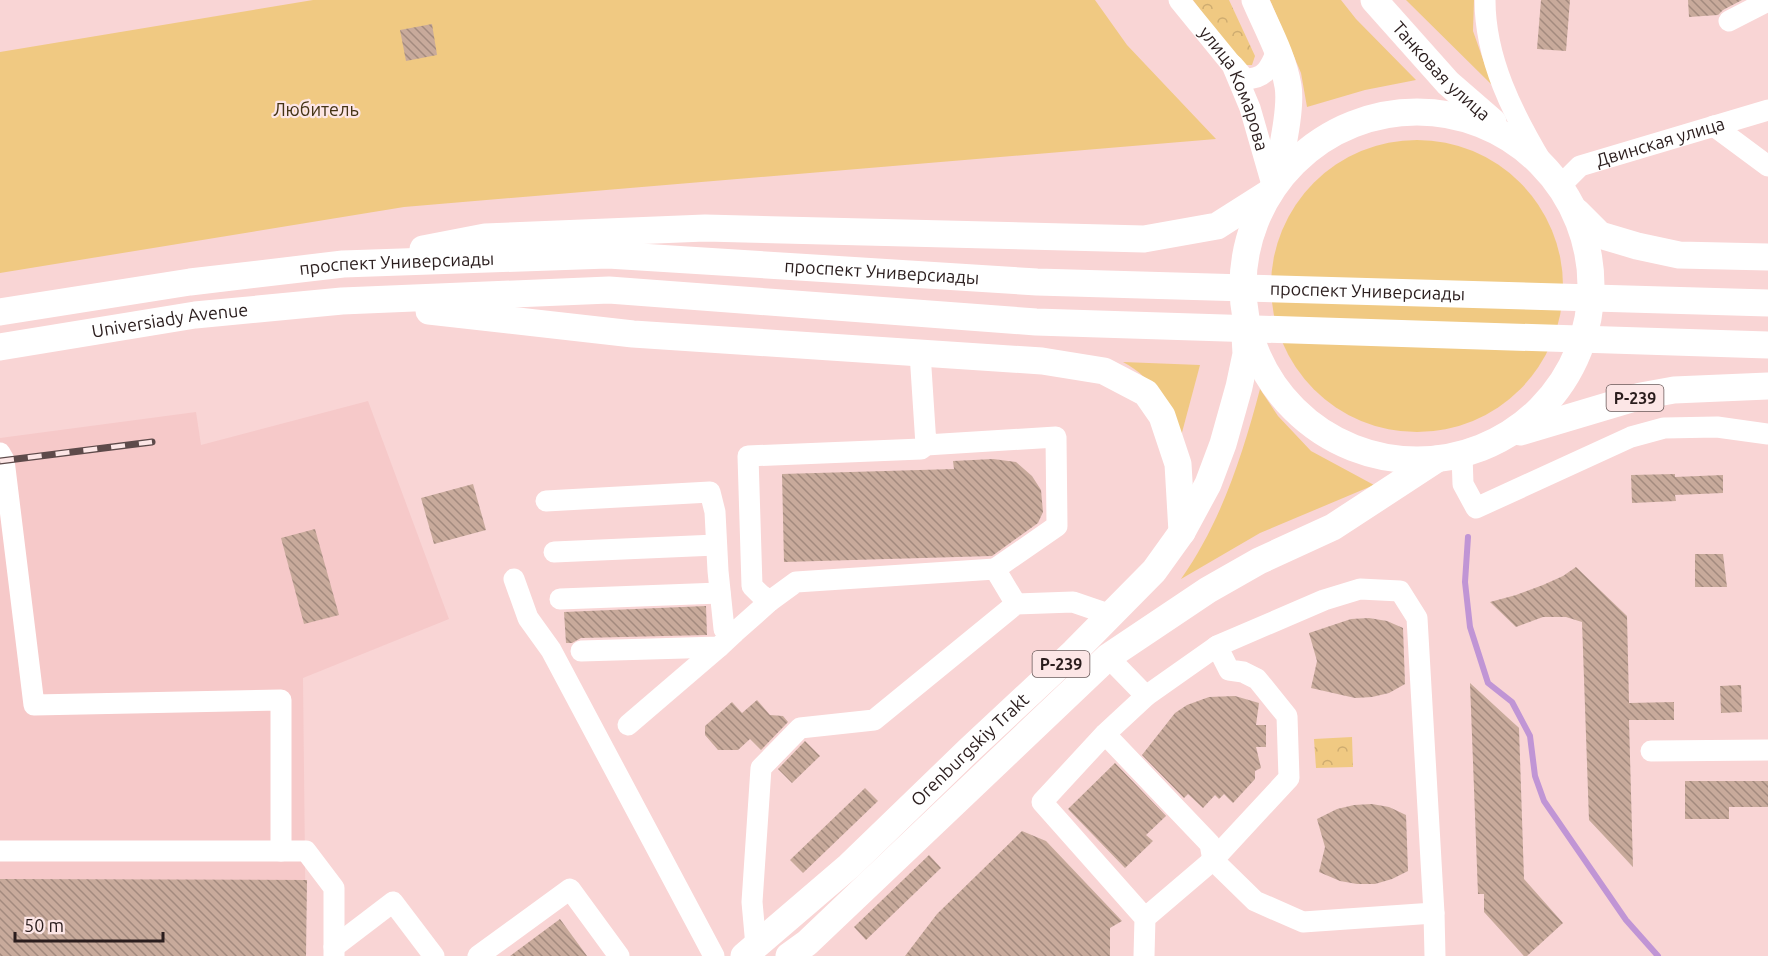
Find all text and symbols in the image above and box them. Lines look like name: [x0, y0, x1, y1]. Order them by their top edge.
street label: Танковая улица: [1389, 17, 1495, 124]
street label: улица Комарова: [1196, 22, 1273, 153]
park label: Любитель: [273, 99, 359, 119]
street label: Двинская улица: [1593, 112, 1727, 170]
street label: проспект Универсиады: [298, 248, 494, 278]
street label: проспект Универсиады: [784, 255, 980, 287]
street label: проспект Универсиады: [1270, 278, 1465, 303]
street label: Universiady Avenue: [90, 299, 249, 341]
road number: Р-239: [1606, 385, 1664, 411]
road number: Р-239: [1032, 651, 1090, 677]
street label: Orenburgskiy Trakt: [906, 689, 1032, 810]
scale bar: [15, 905, 164, 943]
text: 50 m: [24, 915, 64, 935]

